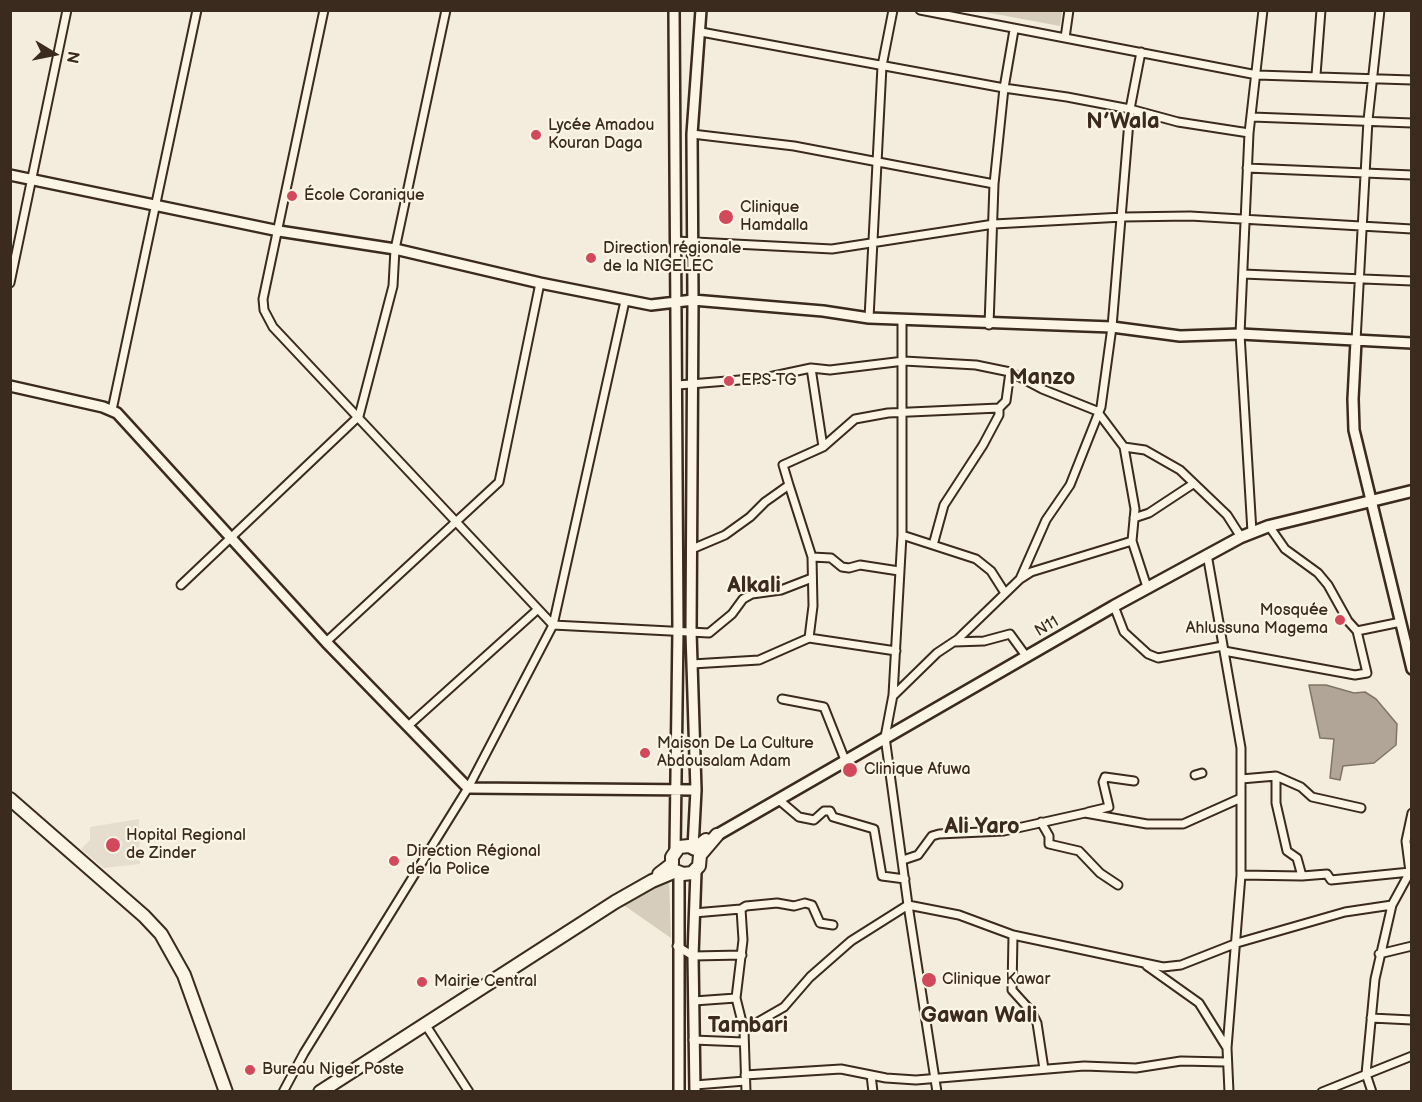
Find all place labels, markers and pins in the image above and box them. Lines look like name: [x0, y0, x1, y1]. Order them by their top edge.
place label: Lycée Amadou Kouran Daga: [548, 116, 654, 154]
marker: Lycée Amadou Kouran Daga: [529, 128, 543, 142]
place label: École Coranique: [304, 186, 425, 206]
marker: École Coranique: [285, 189, 299, 203]
place label: Clinique Hamdalla: [740, 198, 808, 236]
marker: Clinique Hamdalla: [717, 208, 735, 226]
place label: Direction régionale de la NIGELEC: [603, 239, 741, 277]
marker: Direction régionale de la NIGELEC: [584, 251, 598, 265]
place label: EPS-TG: [741, 371, 796, 391]
marker: EPS-TG: [722, 374, 736, 388]
place label: Mosquée Ahlussuna Magema: [1186, 601, 1328, 639]
marker: Mosquée Ahlussuna Magema: [1333, 613, 1347, 627]
place label: Maison De La Culture Abdousalam Adam: [657, 734, 814, 772]
marker: Maison De La Culture Abdousalam Adam: [638, 746, 652, 760]
place label: Clinique Afuwa: [864, 760, 971, 780]
marker: Clinique Afuwa: [841, 761, 859, 779]
place label: Hopital Regional de Zinder: [126, 826, 246, 864]
marker: Hopital Regional de Zinder: [104, 836, 122, 854]
place label: Direction Régional de la Police: [406, 842, 541, 880]
marker: Direction Régional de la Police: [387, 854, 401, 868]
place label: Clinique Kawar: [942, 970, 1050, 990]
marker: Clinique Kawar: [920, 971, 938, 989]
place label: Mairie Central: [434, 972, 537, 992]
marker: Mairie Central: [415, 975, 429, 989]
place label: Bureau Niger Poste: [262, 1060, 404, 1080]
marker: Bureau Niger Poste: [243, 1063, 257, 1077]

